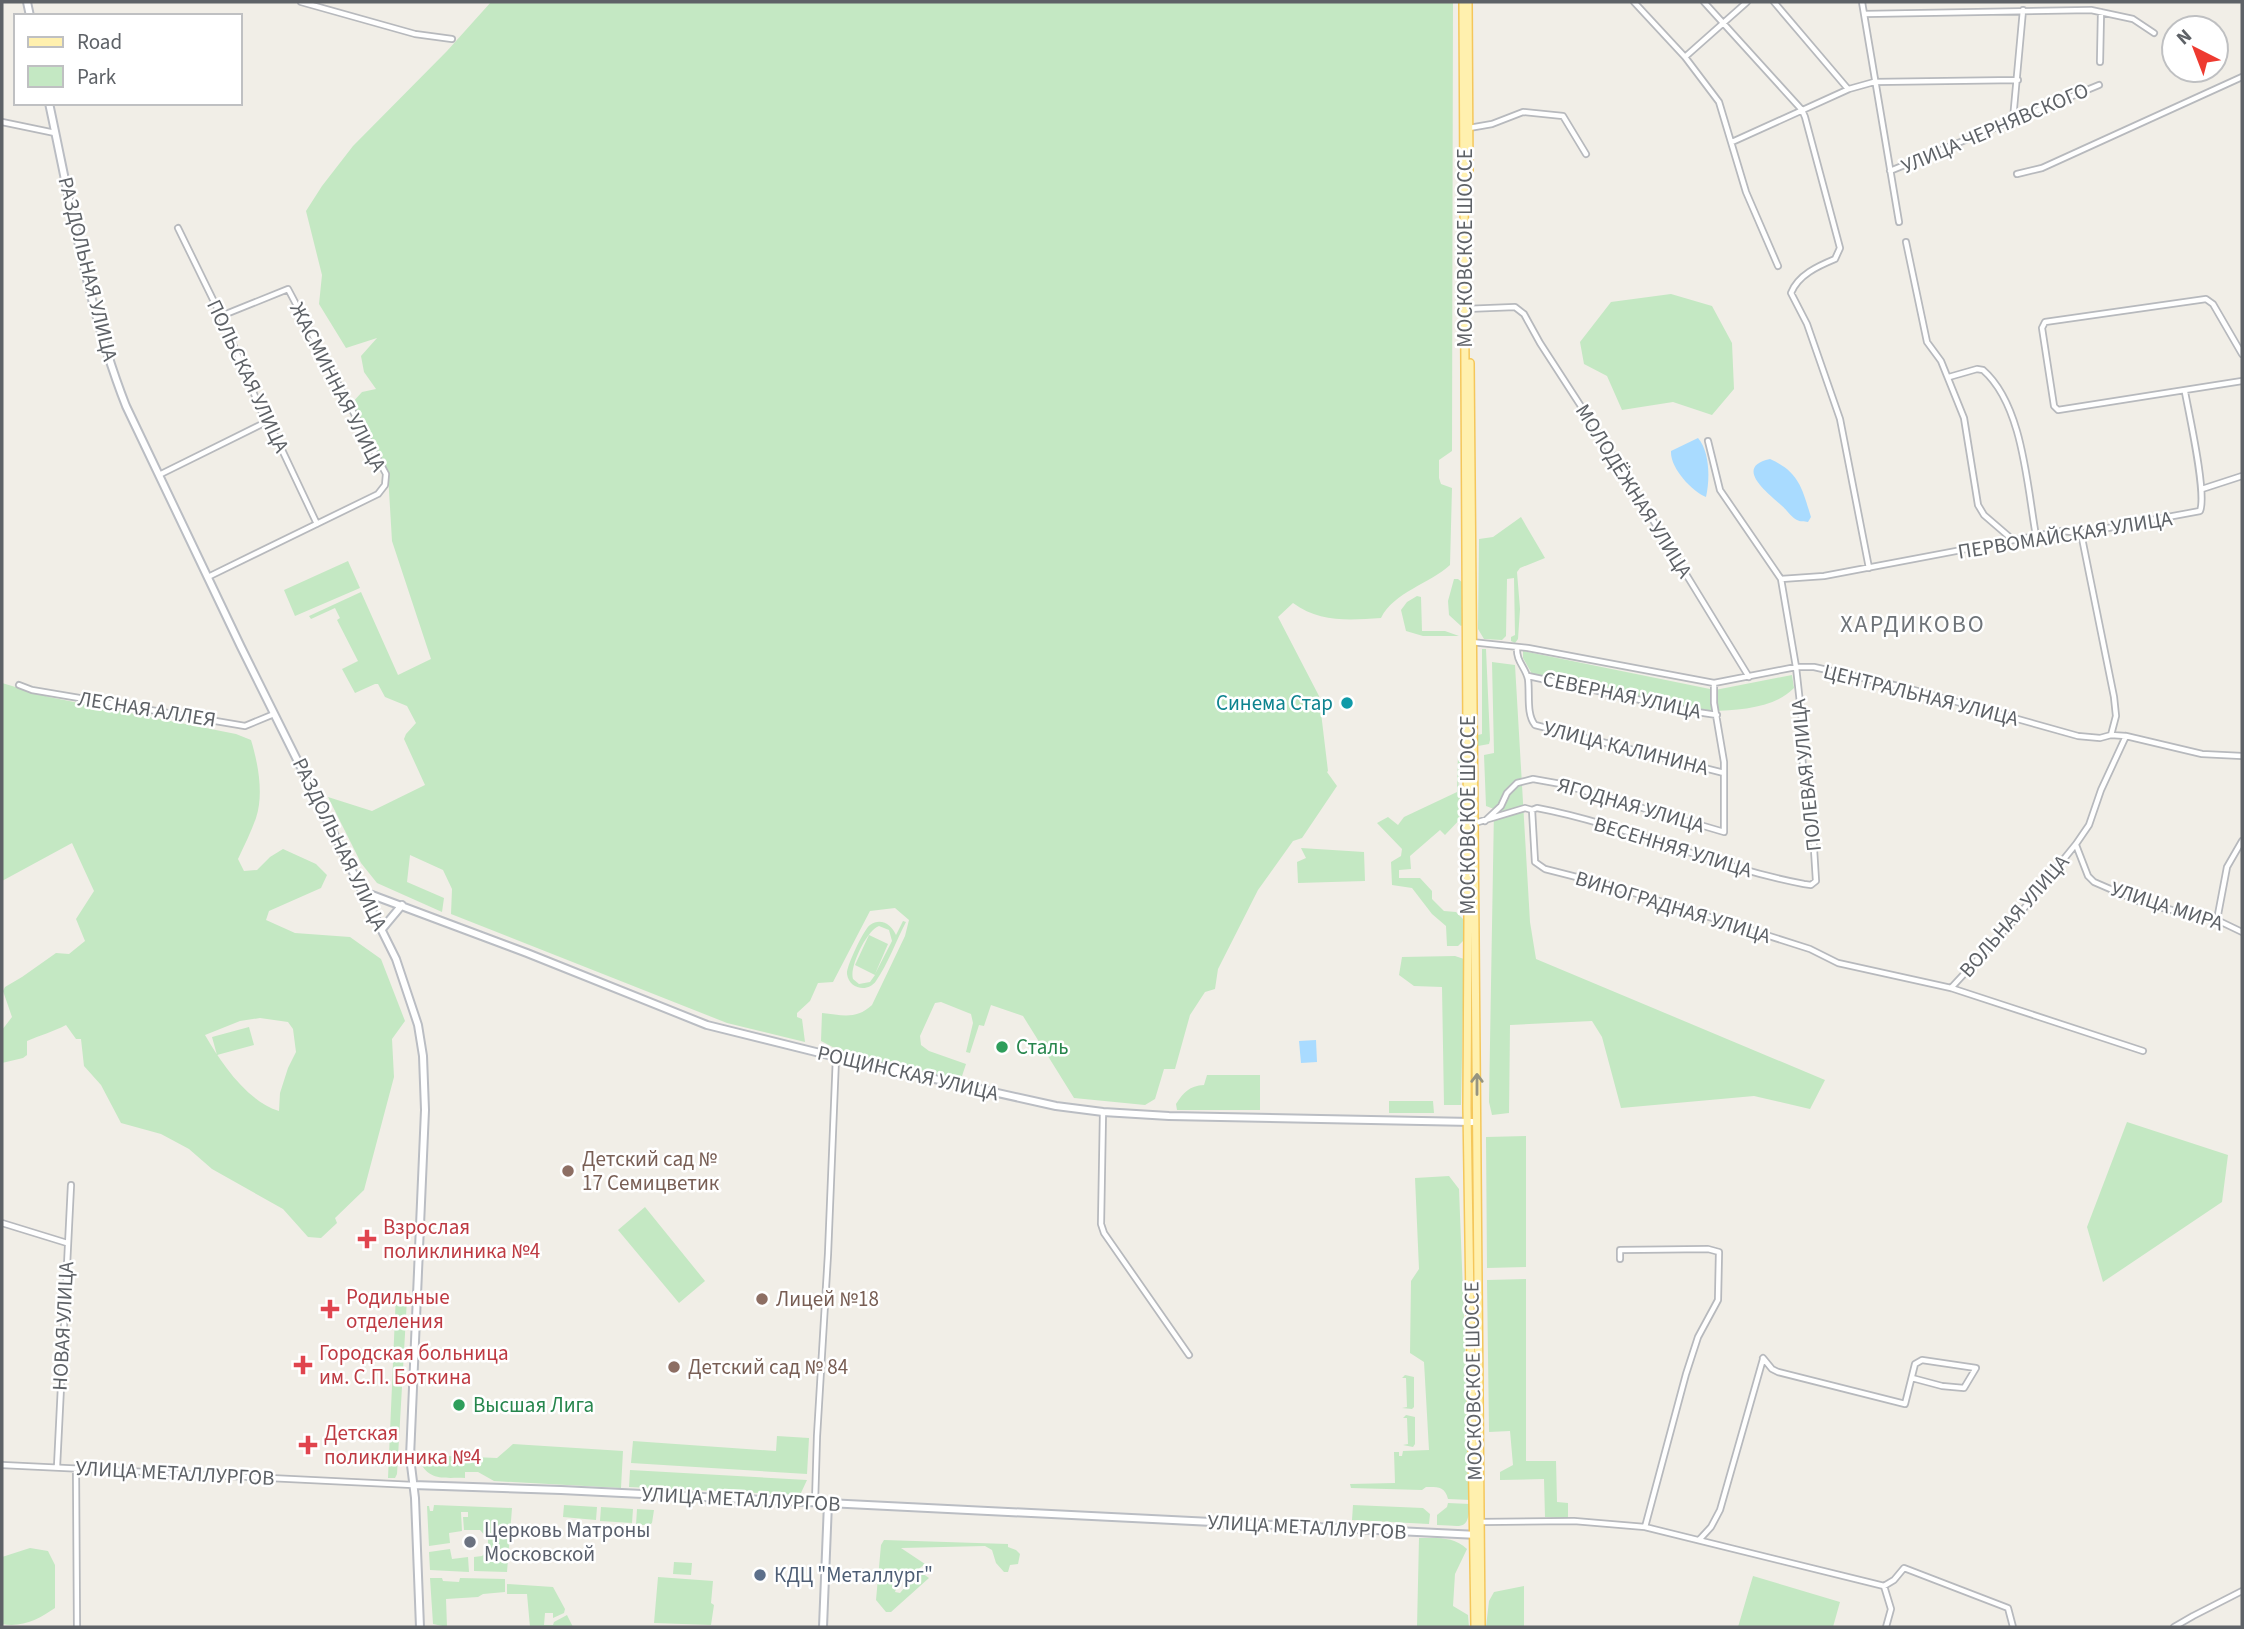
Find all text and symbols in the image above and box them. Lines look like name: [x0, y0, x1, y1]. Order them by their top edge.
legend: [14, 14, 242, 105]
north arrow: [2160, 14, 2230, 84]
text: N: [2171, 23, 2198, 52]
text: Road: [77, 27, 122, 57]
text: Park: [77, 62, 117, 92]
street label: УЛИЦА ЧЕРНЯВСКОГО: [1897, 75, 2093, 181]
street label: МОСКОВСКОЕ ШОССЕ: [1450, 148, 1480, 348]
street label: РАЗДОЛЬНАЯ УЛИЦА: [51, 174, 126, 365]
street label: ПОЛЬСКАЯ УЛИЦА: [199, 294, 297, 458]
street label: ЖАСМИННАЯ УЛИЦА: [282, 297, 394, 477]
street label: МОЛОДЁЖНАЯ УЛИЦА: [1568, 398, 1700, 584]
street label: ПЕРВОМАЙСКАЯ УЛИЦА: [1956, 503, 2175, 567]
district label: ХАРДИКОВО: [1840, 607, 1986, 642]
street label: ЦЕНТРАЛЬНАЯ УЛИЦА: [1820, 656, 2022, 734]
street label: СЕВЕРНАЯ УЛИЦА: [1540, 664, 1705, 727]
street label: ЛЕСНАЯ АЛЛЕЯ: [76, 683, 218, 735]
place label: Синема Стар: [1216, 688, 1333, 718]
marker: Синема Стар: [1339, 695, 1355, 711]
street label: ПОЛЕВАЯ УЛИЦА: [1783, 697, 1829, 853]
street label: УЛИЦА КАЛИНИНА: [1540, 713, 1712, 783]
street label: МОСКОВСКОЕ ШОССЕ: [1453, 715, 1483, 915]
street label: РАЗДОЛЬНАЯ УЛИЦА: [285, 753, 395, 936]
street label: ЯГОДНАЯ УЛИЦА: [1554, 770, 1709, 840]
street label: ВЕСЕННЯЯ УЛИЦА: [1590, 809, 1756, 885]
street label: ВОЛЬНАЯ УЛИЦА: [1952, 847, 2076, 984]
street label: ВИНОГРАДНАЯ УЛИЦА: [1572, 863, 1775, 951]
street label: УЛИЦА МИРА: [2107, 874, 2228, 939]
place label: Сталь: [1016, 1032, 1069, 1062]
street label: РОЩИНСКАЯ УЛИЦА: [814, 1038, 1002, 1109]
marker: Сталь: [994, 1039, 1010, 1055]
one-way arrow: [1470, 1073, 1484, 1096]
place label: Детский сад № 17 Семицветик: [582, 1144, 720, 1198]
marker: Детский сад № 17 Семицветик: [560, 1163, 576, 1179]
place label: Взрослая поликлиника №4: [383, 1212, 540, 1266]
marker: Взрослая поликлиника №4: [357, 1229, 377, 1249]
street label: НОВАЯ УЛИЦА: [45, 1260, 81, 1391]
street label: МОСКОВСКОЕ ШОССЕ: [1456, 1281, 1490, 1481]
place label: Родильные отделения: [346, 1282, 450, 1336]
place label: Лицей №18: [776, 1284, 879, 1314]
marker: Лицей №18: [754, 1291, 770, 1307]
marker: Родильные отделения: [320, 1299, 340, 1319]
place label: Городская больница им. С.П. Боткина: [319, 1338, 509, 1392]
place label: Детский сад № 84: [688, 1352, 848, 1382]
marker: Городская больница им. С.П. Боткина: [293, 1355, 313, 1375]
marker: Детский сад № 84: [666, 1359, 682, 1375]
place label: Высшая Лига: [473, 1390, 594, 1420]
marker: Высшая Лига: [451, 1397, 467, 1413]
place label: Детская поликлиника №4: [324, 1418, 481, 1472]
marker: Детская поликлиника №4: [298, 1435, 318, 1455]
street label: УЛИЦА МЕТАЛЛУРГОВ: [75, 1453, 275, 1493]
street label: УЛИЦА МЕТАЛЛУРГОВ: [641, 1479, 841, 1519]
street label: УЛИЦА МЕТАЛЛУРГОВ: [1207, 1507, 1407, 1547]
place label: Церковь Матроны Московской: [484, 1515, 651, 1569]
marker: Церковь Матроны Московской: [462, 1534, 478, 1550]
place label: КДЦ "Металлург": [774, 1560, 933, 1590]
marker: КДЦ "Металлург": [752, 1567, 768, 1583]

